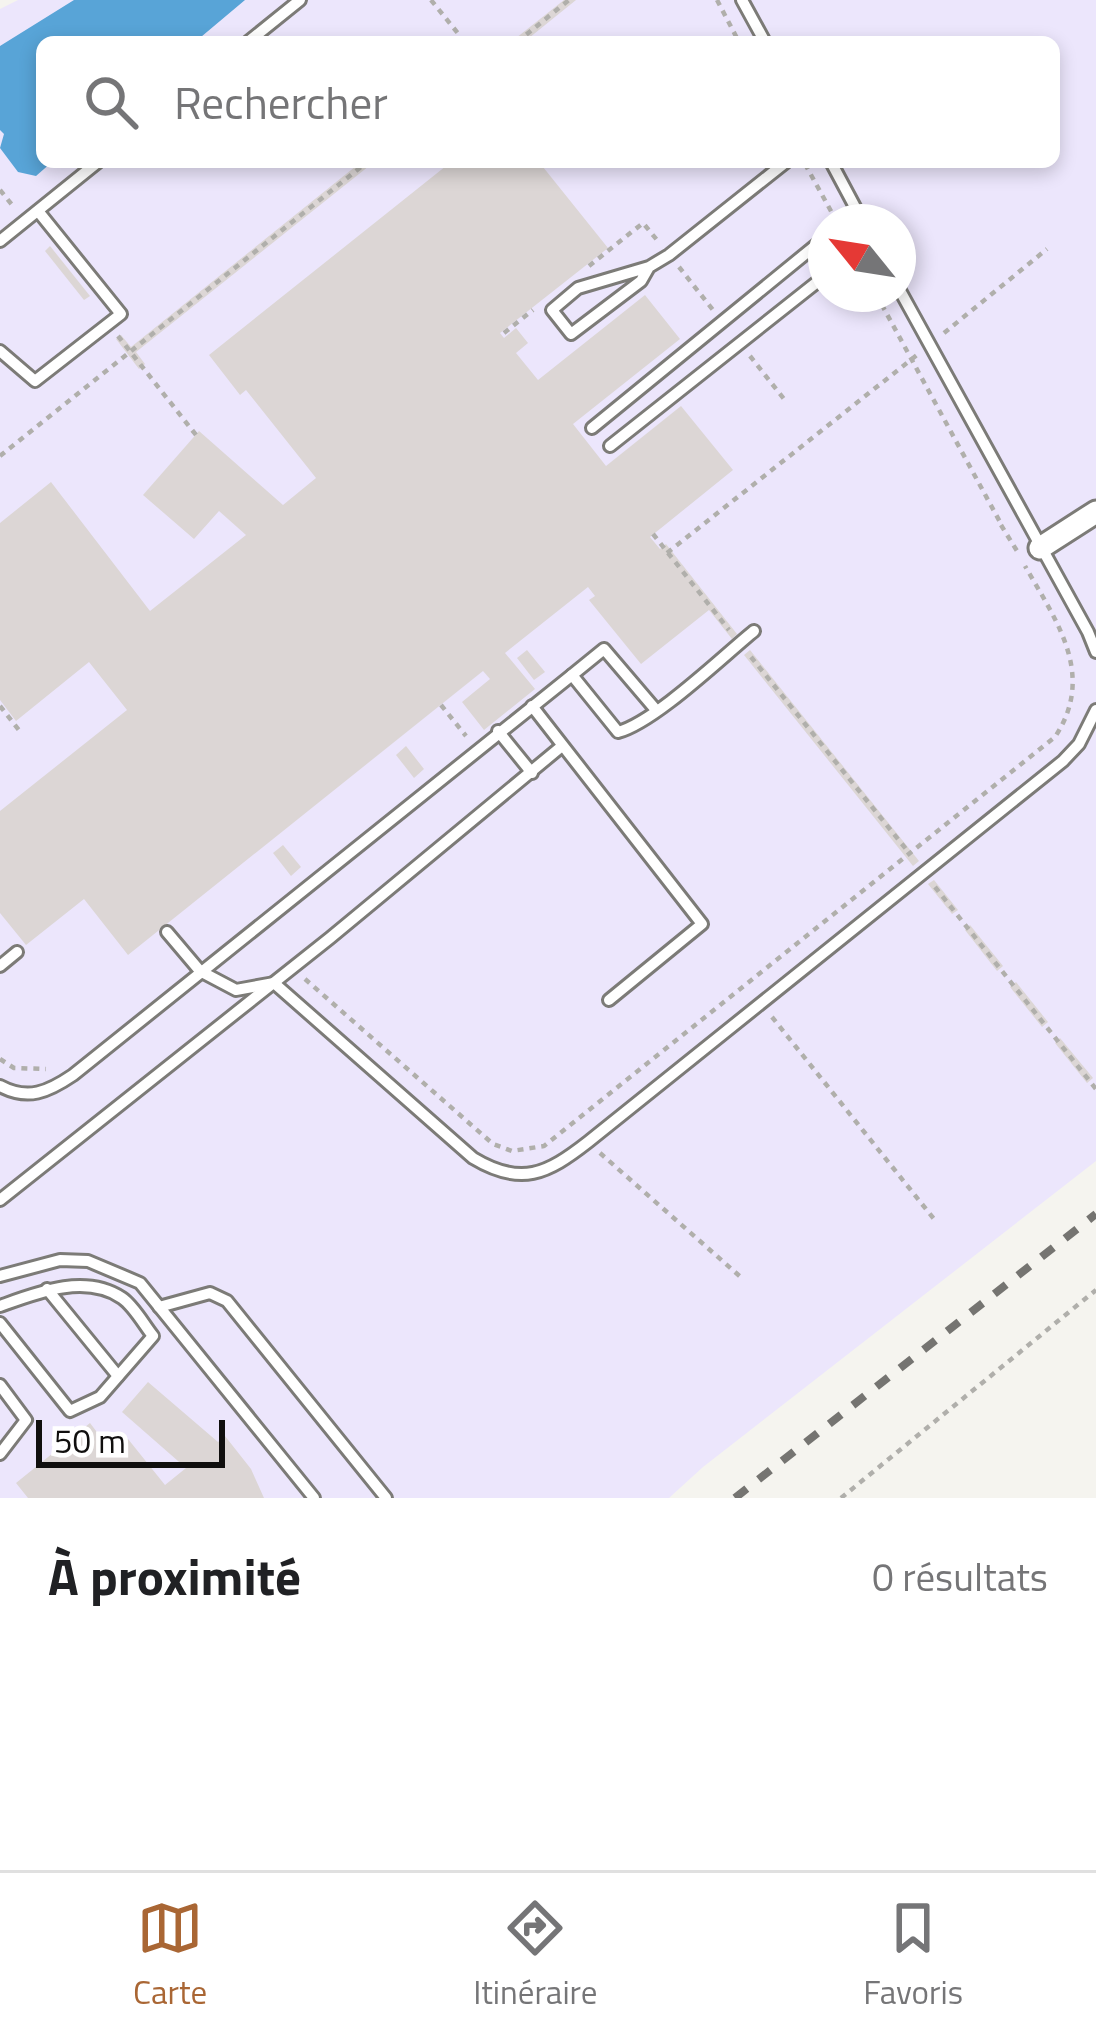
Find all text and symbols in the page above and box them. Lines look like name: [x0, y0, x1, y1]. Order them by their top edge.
search box: [36, 36, 1060, 168]
text: Rechercher: [174, 68, 388, 136]
icon: search: [78, 69, 144, 135]
north arrow: [808, 204, 916, 312]
scale bar: [36, 1414, 225, 1467]
text: 50 m: [54, 1416, 126, 1466]
text: À proximité: [48, 1537, 301, 1615]
text: 0 résultats: [872, 1547, 1048, 1606]
tab: Carte: [133, 1895, 207, 2017]
tab: Itinéraire: [473, 1895, 597, 2017]
tab: Favoris: [863, 1895, 963, 2017]

